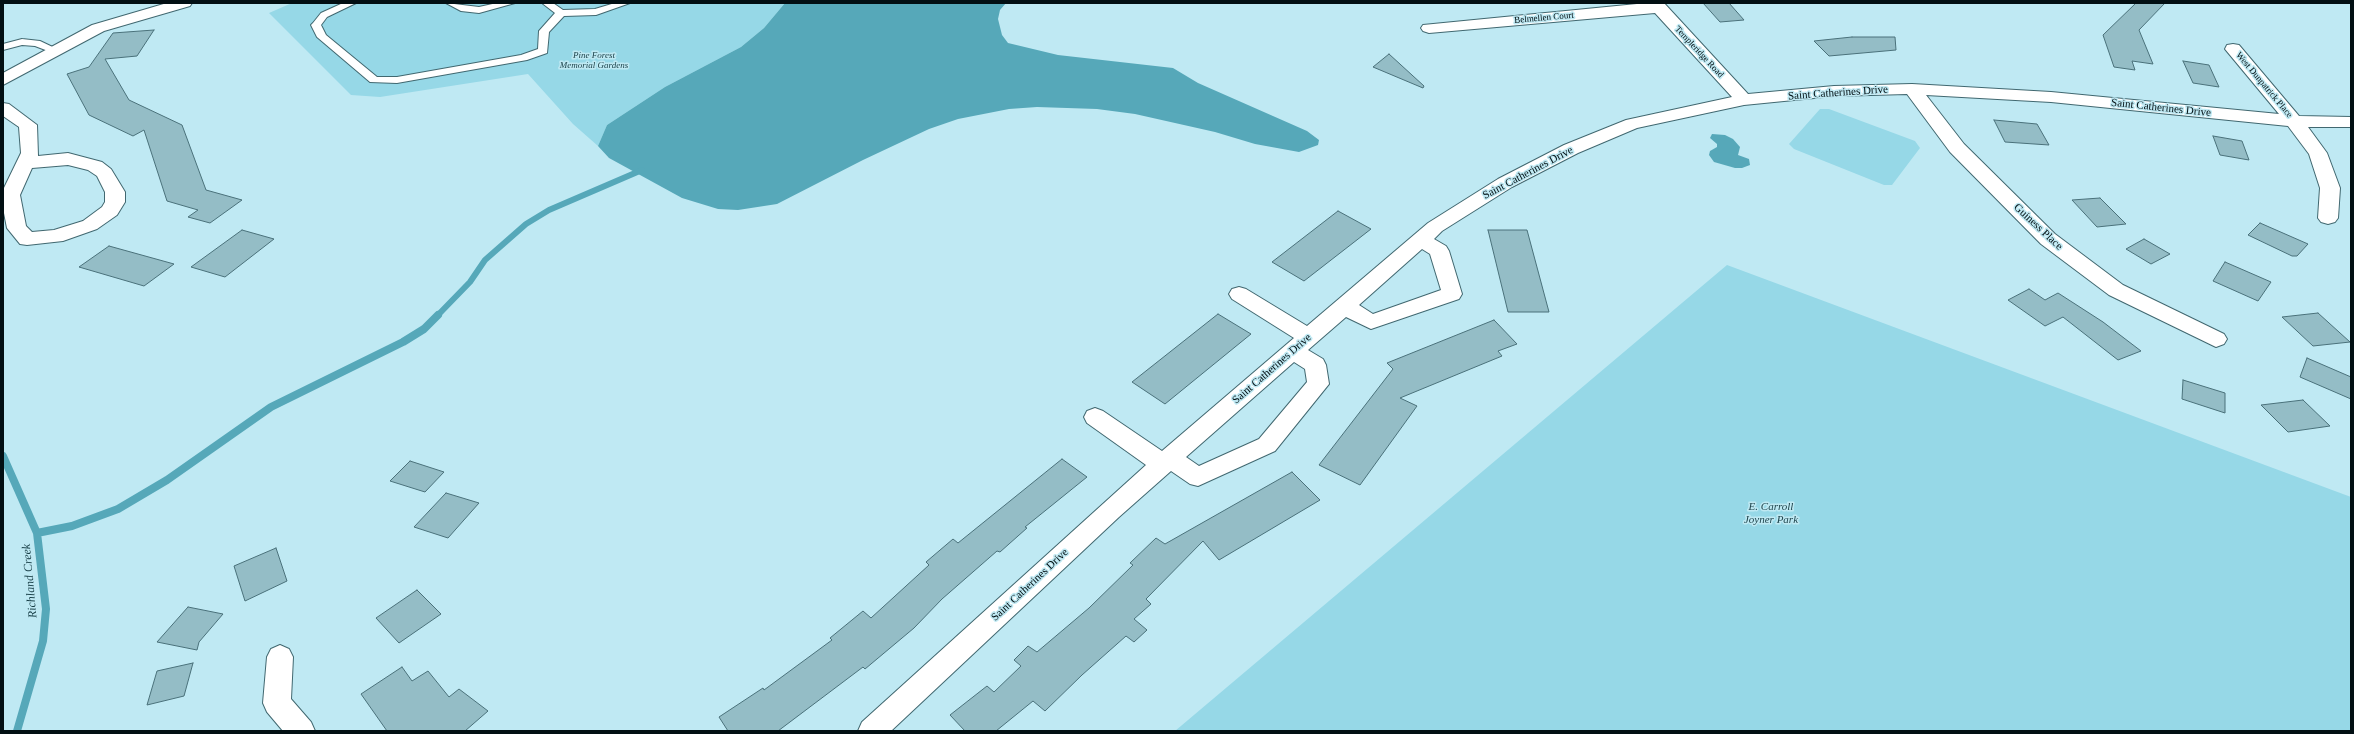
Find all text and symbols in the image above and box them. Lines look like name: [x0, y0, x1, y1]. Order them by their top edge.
street label: Belmellen Court: [1514, 10, 1574, 26]
street label: Templeridge Road: [1672, 24, 1726, 80]
street label: West Dunpatrick Place: [2233, 50, 2295, 120]
park label: Pine Forest Memorial Gardens: [560, 51, 628, 72]
street label: Saint Catherines Drive: [1788, 83, 1888, 103]
street label: Saint Catherines Drive: [2110, 96, 2212, 120]
street label: Saint Catherines Drive: [1481, 144, 1575, 202]
street label: Guiness Place: [2011, 201, 2065, 253]
street label: Saint Catherines Drive: [1230, 331, 1314, 407]
park label: E. Carroll Joyner Park: [1744, 500, 1798, 526]
water label: Richland Creek: [20, 543, 40, 619]
street label: Saint Catherines Drive: [989, 546, 1071, 624]

